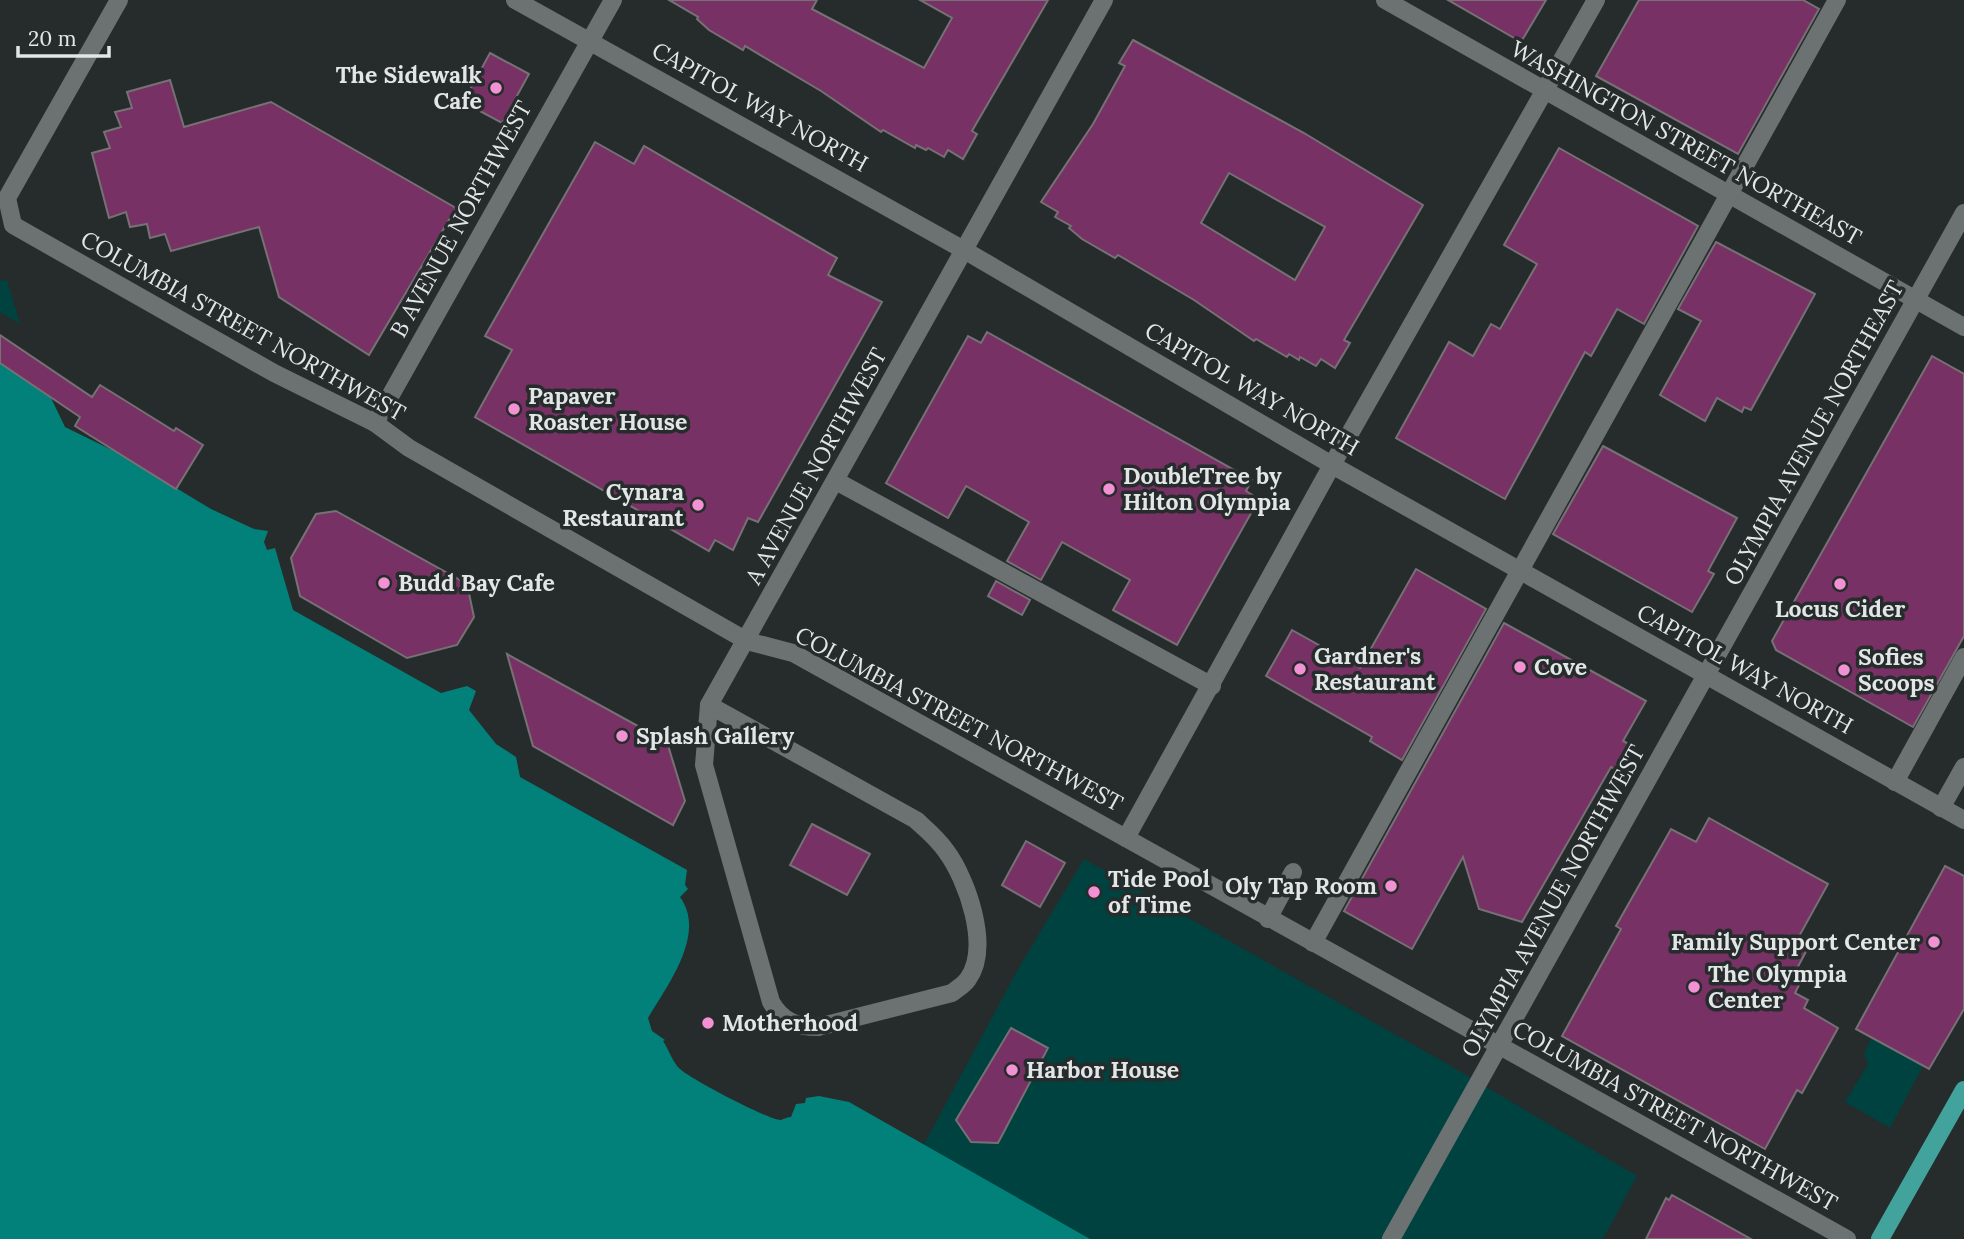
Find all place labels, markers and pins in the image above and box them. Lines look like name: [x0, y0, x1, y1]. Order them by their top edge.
place label: The Sidewalk Cafe: [336, 60, 482, 115]
marker: The Sidewalk Cafe: [488, 80, 504, 96]
place label: Papaver Roaster House: [528, 381, 687, 436]
marker: Papaver Roaster House: [506, 401, 522, 417]
place label: DoubleTree by Hilton Olympia: [1123, 461, 1291, 516]
place label: Cynara Restaurant: [562, 477, 684, 532]
marker: DoubleTree by Hilton Olympia: [1101, 481, 1117, 497]
marker: Cynara Restaurant: [690, 497, 706, 513]
place label: Budd Bay Cafe: [398, 568, 555, 597]
marker: Budd Bay Cafe: [376, 575, 392, 591]
marker: Locus Cider: [1832, 576, 1848, 592]
place label: Locus Cider: [1775, 594, 1905, 623]
place label: Gardner's Restaurant: [1314, 641, 1436, 696]
place label: Sofies Scoops: [1858, 642, 1935, 697]
place label: Cove: [1534, 652, 1587, 681]
marker: Cove: [1512, 659, 1528, 675]
marker: Gardner's Restaurant: [1292, 661, 1308, 677]
marker: Sofies Scoops: [1836, 662, 1852, 678]
place label: Splash Gallery: [636, 721, 794, 750]
marker: Splash Gallery: [614, 728, 630, 744]
place label: Tide Pool of Time: [1108, 864, 1210, 919]
place label: Oly Tap Room: [1225, 871, 1377, 900]
marker: Oly Tap Room: [1383, 878, 1399, 894]
marker: Tide Pool of Time: [1086, 884, 1102, 900]
place label: Family Support Center: [1671, 927, 1920, 956]
marker: Family Support Center: [1926, 934, 1942, 950]
place label: The Olympia Center: [1708, 959, 1847, 1014]
marker: The Olympia Center: [1686, 979, 1702, 995]
place label: Motherhood: [722, 1008, 858, 1037]
marker: Motherhood: [700, 1015, 716, 1031]
place label: Harbor House: [1026, 1055, 1179, 1084]
marker: Harbor House: [1004, 1062, 1020, 1078]

